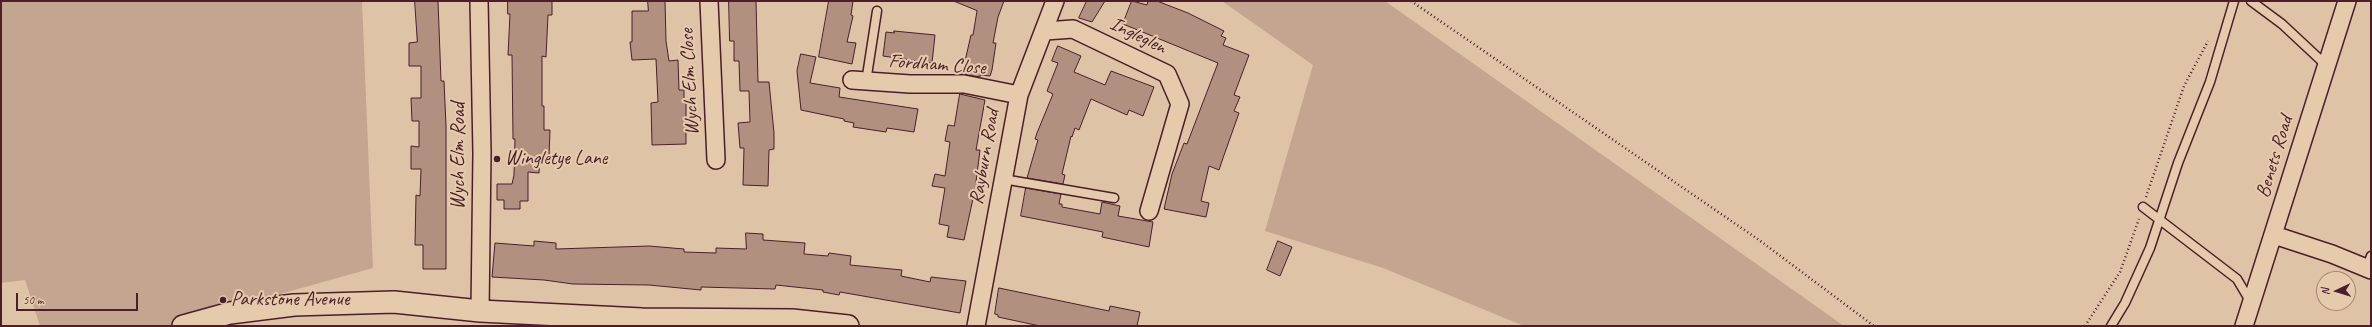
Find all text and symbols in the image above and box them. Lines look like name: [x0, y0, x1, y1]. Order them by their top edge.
street label: Ingleglen: [1106, 12, 1170, 60]
street label: Wych Elm Close: [675, 28, 705, 136]
street label: Fordham Close: [888, 50, 986, 80]
street label: Wych Elm Road: [447, 102, 471, 210]
street label: Rayburn Road: [965, 107, 1005, 207]
street label: Benets Road: [2251, 113, 2299, 201]
place label: Wingletye Lane: [505, 147, 607, 171]
marker: Wingletye Lane: [492, 154, 502, 164]
north arrow: [2316, 271, 2356, 311]
scale bar: [18, 285, 140, 311]
place label: Parkstone Avenue: [231, 288, 350, 312]
text: N: [2318, 288, 2332, 296]
text: 50 m: [23, 292, 43, 308]
marker: Parkstone Avenue: [218, 295, 228, 305]

